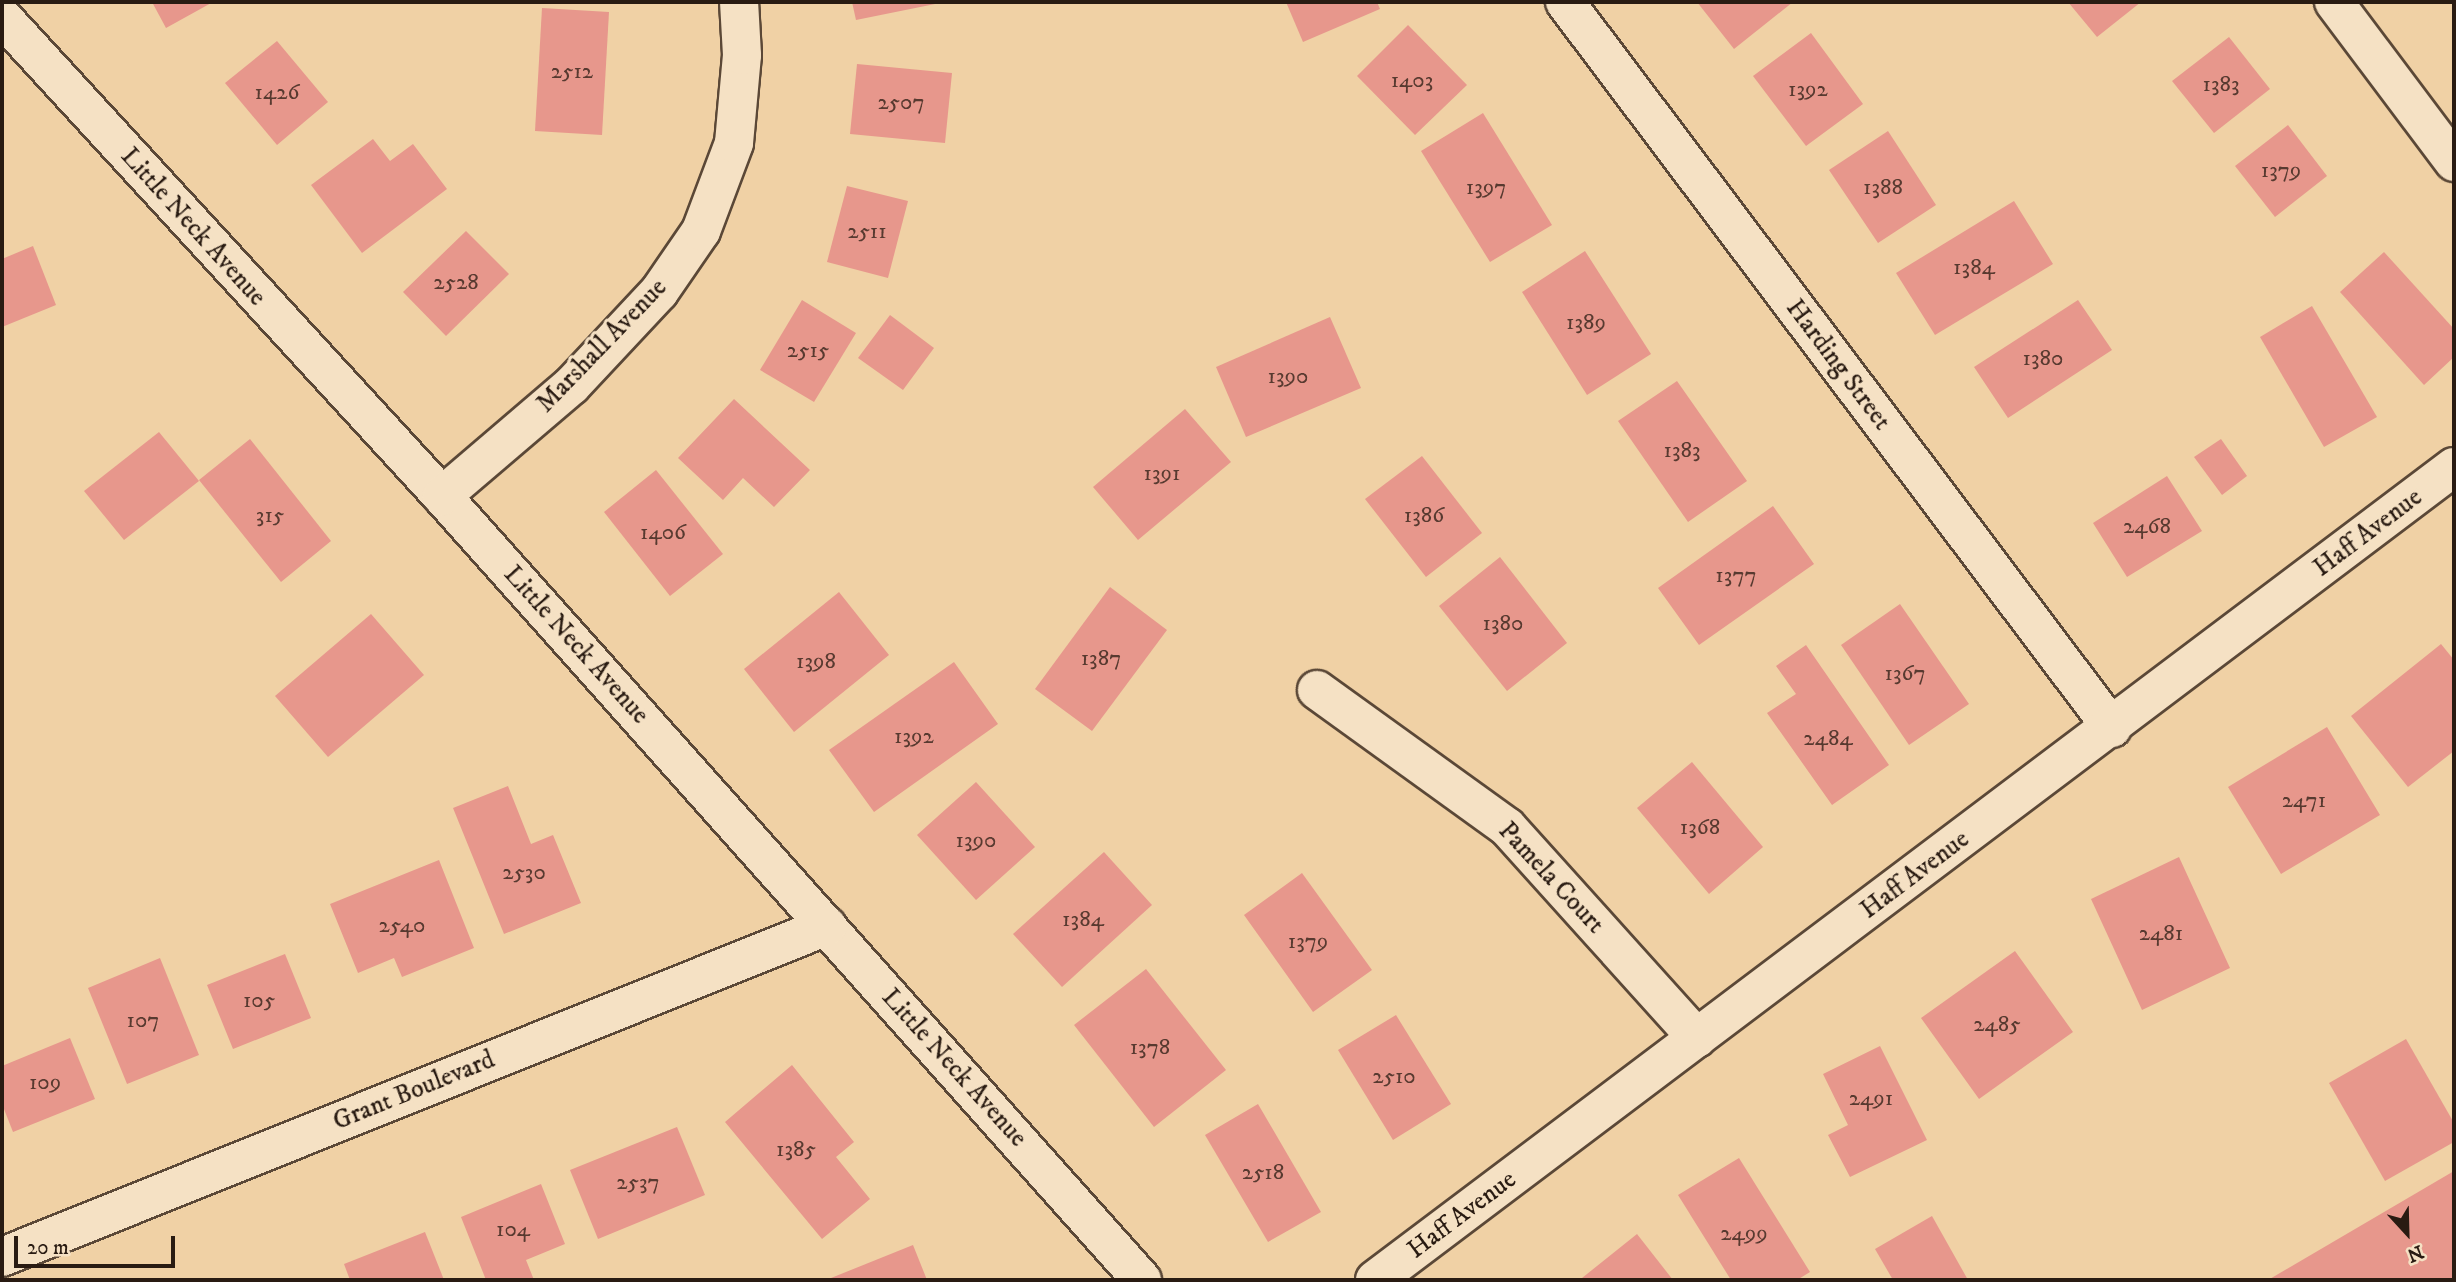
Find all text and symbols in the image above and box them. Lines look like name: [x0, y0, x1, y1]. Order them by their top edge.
house number: 2512: [551, 58, 593, 86]
house number: 1403: [1391, 67, 1433, 95]
house number: 1383: [2202, 71, 2240, 99]
house number: 1392: [1788, 76, 1828, 104]
house number: 1426: [255, 79, 299, 107]
house number: 2507: [877, 89, 925, 117]
street label: Little Neck Avenue: [114, 141, 272, 313]
house number: 1379: [2261, 157, 2301, 185]
house number: 1397: [1466, 174, 1506, 202]
house number: 1388: [1863, 174, 1903, 202]
house number: 2511: [847, 218, 887, 246]
house number: 1384: [1953, 254, 1995, 282]
house number: 2528: [433, 269, 479, 297]
street label: Marshall Avenue: [530, 273, 674, 419]
street label: Harding Street: [1779, 294, 1897, 436]
house number: 1389: [1566, 309, 1606, 337]
house number: 2515: [787, 337, 829, 365]
house number: 1380: [2023, 345, 2063, 373]
house number: 1390: [1268, 363, 1308, 391]
house number: 1383: [1663, 437, 1701, 465]
house number: 1391: [1144, 460, 1180, 488]
street label: Haff Avenue: [2308, 482, 2428, 584]
house number: 315: [256, 502, 284, 530]
house number: 1386: [1404, 502, 1444, 530]
house number: 2468: [2123, 513, 2171, 541]
house number: 1406: [640, 519, 686, 547]
street label: Little Neck Avenue: [497, 559, 655, 731]
house number: 1377: [1715, 562, 1757, 590]
house number: 1380: [1483, 610, 1523, 638]
house number: 1387: [1081, 645, 1121, 673]
house number: 1398: [796, 648, 836, 676]
house number: 1367: [1884, 660, 1926, 688]
house number: 1392: [894, 723, 934, 751]
house number: 2484: [1803, 725, 1853, 753]
house number: 2471: [2282, 787, 2326, 815]
house number: 1368: [1680, 814, 1720, 842]
street label: Pamela Court: [1491, 816, 1611, 940]
street label: Haff Avenue: [1855, 824, 1975, 926]
house number: 1390: [956, 827, 996, 855]
house number: 2530: [502, 859, 546, 887]
house number: 1384: [1062, 906, 1104, 934]
house number: 2540: [379, 912, 425, 940]
house number: 2481: [2139, 920, 2183, 948]
house number: 1379: [1288, 928, 1328, 956]
street label: Little Neck Avenue: [875, 982, 1033, 1154]
house number: 105: [243, 987, 275, 1015]
house number: 107: [127, 1007, 159, 1035]
house number: 2485: [1973, 1011, 2021, 1039]
house number: 1378: [1130, 1034, 1170, 1062]
street label: Grant Boulevard: [329, 1044, 499, 1138]
house number: 2510: [1372, 1063, 1416, 1091]
house number: 109: [29, 1069, 61, 1097]
house number: 2491: [1849, 1085, 1893, 1113]
house number: 1385: [776, 1136, 816, 1164]
house number: 2518: [1242, 1159, 1284, 1187]
street label: Haff Avenue: [1402, 1164, 1522, 1266]
house number: 2537: [616, 1169, 660, 1197]
north arrow: [2372, 1198, 2442, 1268]
house number: 104: [496, 1216, 530, 1244]
house number: 2499: [1720, 1220, 1768, 1248]
scale bar: [18, 1222, 178, 1266]
text: 20 m: [27, 1235, 69, 1261]
text: N: [2404, 1239, 2427, 1267]

